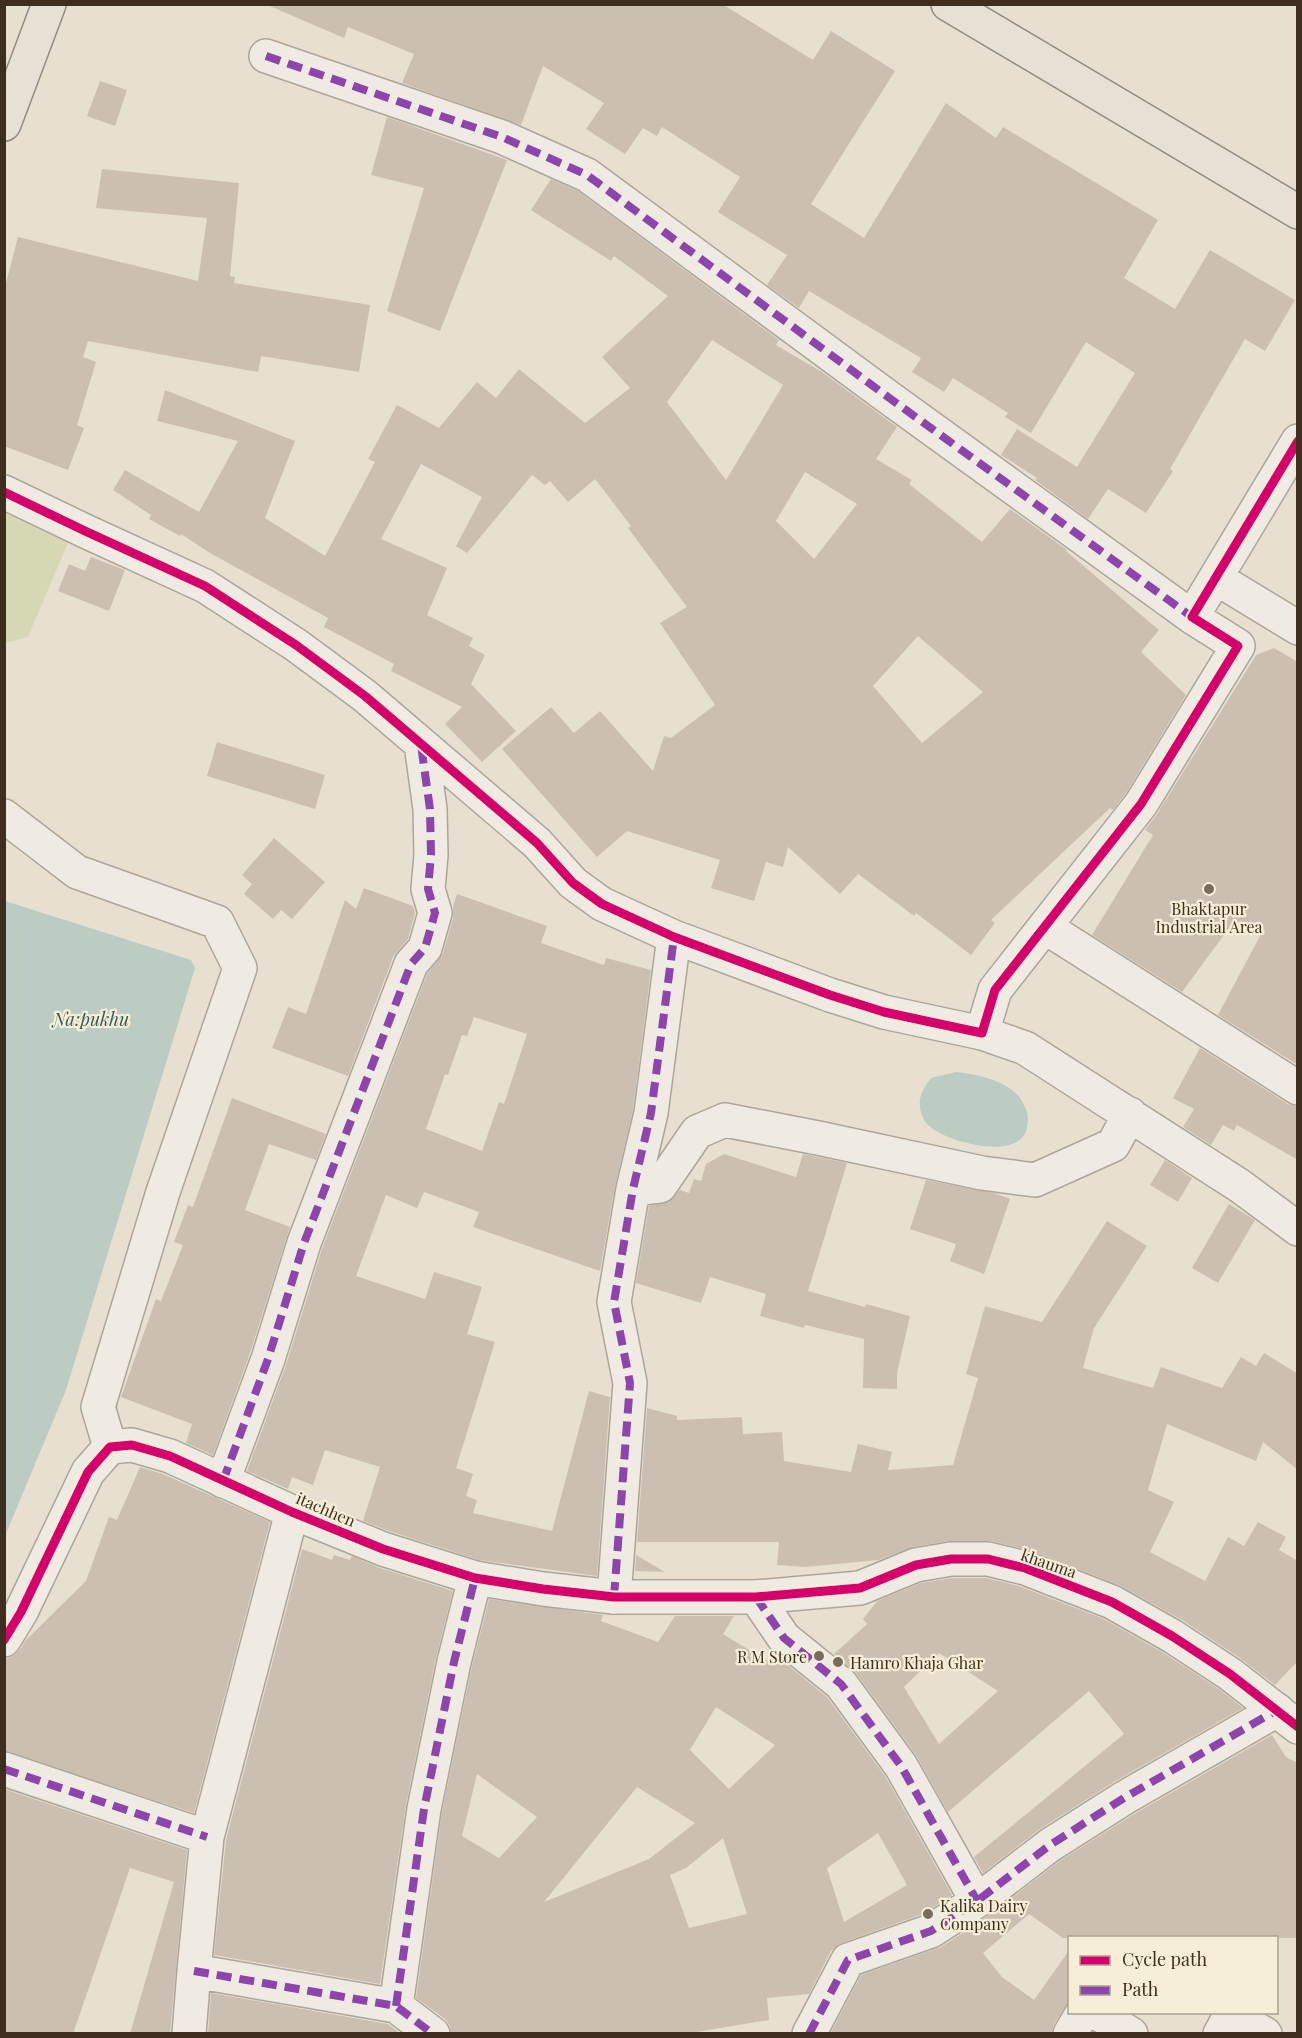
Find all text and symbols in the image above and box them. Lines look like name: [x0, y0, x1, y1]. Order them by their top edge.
marker: Bhaktapur Industrial Area: [1202, 882, 1216, 896]
place label: Bhaktapur Industrial Area: [1155, 898, 1263, 937]
water label: Na:pukhu: [51, 1007, 129, 1031]
street label: itachhen: [293, 1487, 359, 1531]
street label: khauma: [1019, 1544, 1079, 1582]
place label: R M Store: [737, 1646, 807, 1667]
marker: R M Store: [812, 1649, 826, 1663]
place label: Hamro Khaja Ghar: [850, 1652, 983, 1673]
marker: Hamro Khaja Ghar: [831, 1655, 845, 1669]
place label: Kalika Dairy Company: [940, 1895, 1027, 1934]
marker: Kalika Dairy Company: [921, 1907, 935, 1921]
legend: [1068, 1936, 1278, 2014]
text: Cycle path: [1122, 1947, 1207, 1971]
text: Path: [1122, 1977, 1159, 2001]

